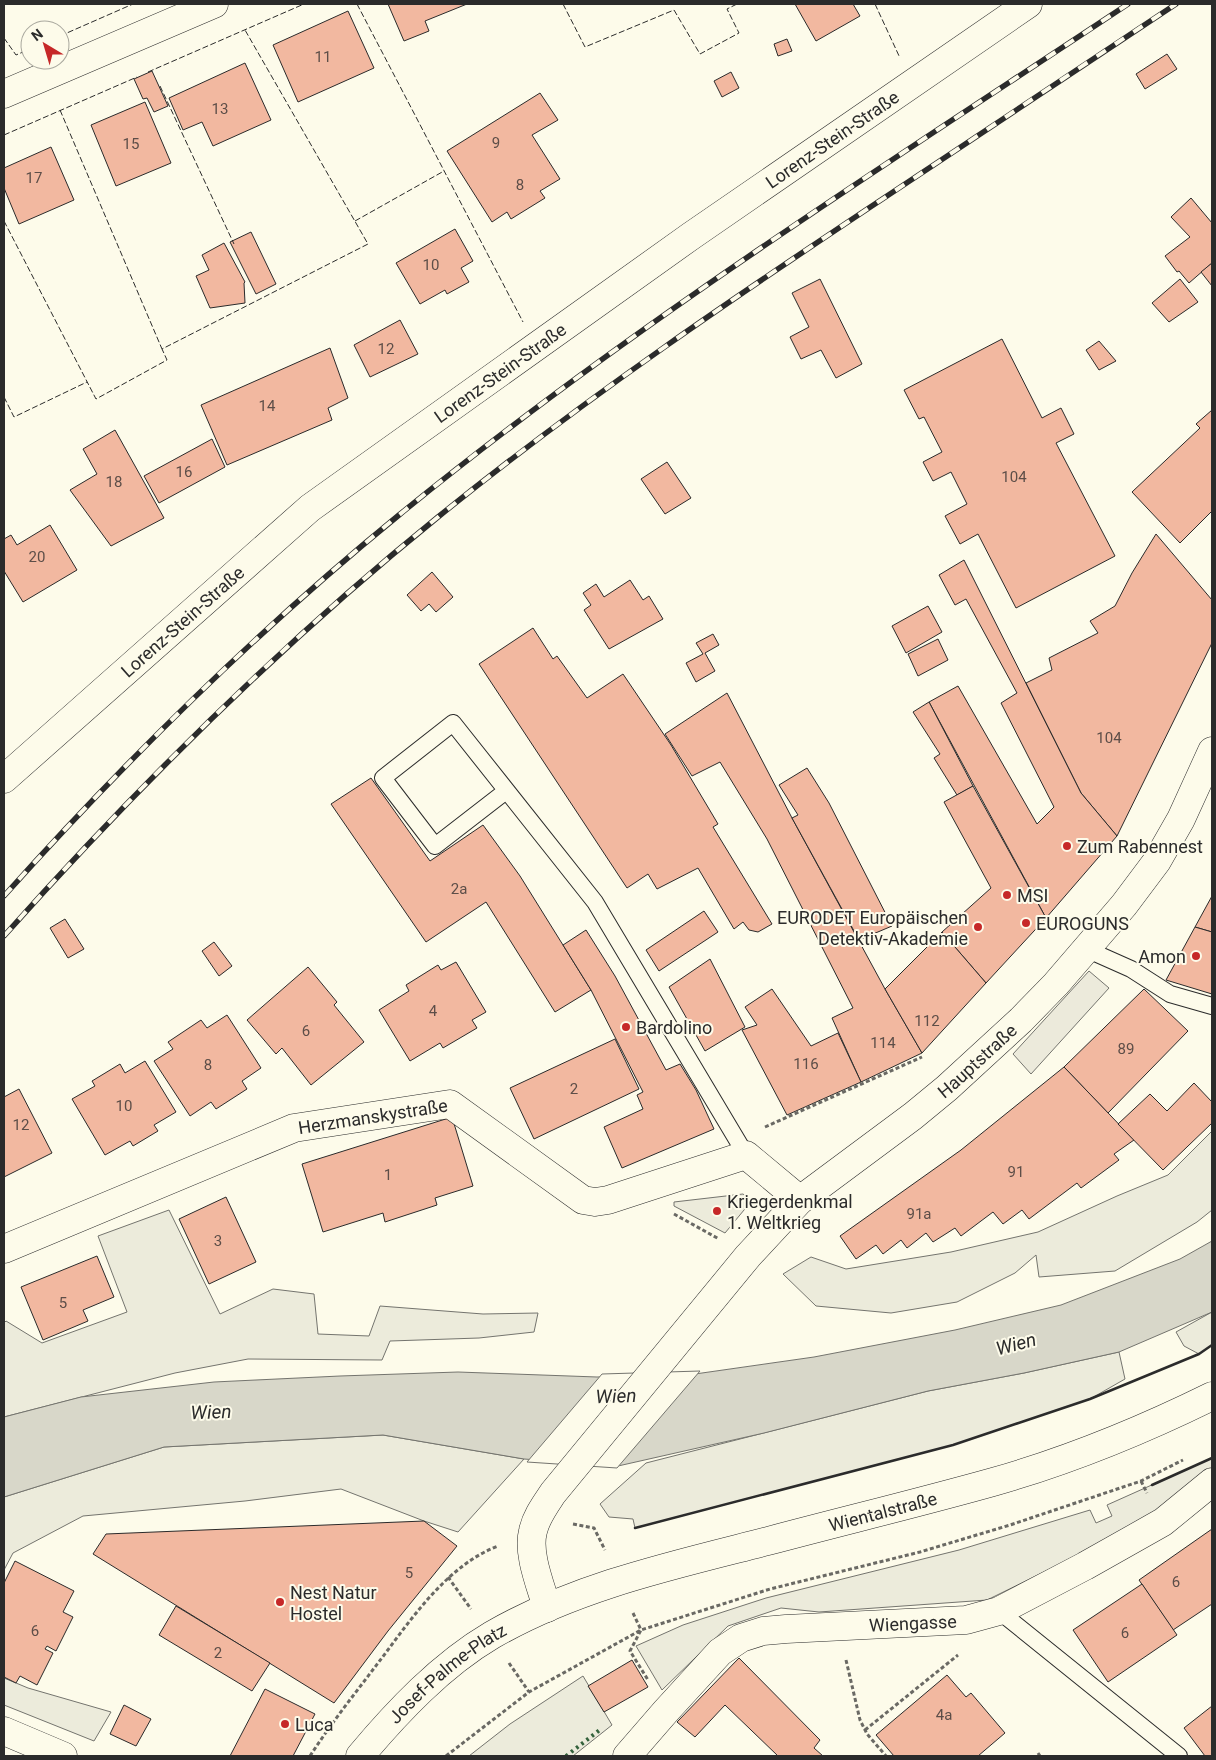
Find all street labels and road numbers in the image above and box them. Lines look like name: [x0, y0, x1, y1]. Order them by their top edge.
street label: Lorenz-Stein-Straße: [761, 86, 903, 192]
street label: Lorenz-Stein-Straße: [430, 318, 570, 427]
street label: Lorenz-Stein-Straße: [116, 561, 248, 681]
street label: Hauptstraße: [933, 1019, 1021, 1102]
street label: Herzmanskystraße: [297, 1094, 449, 1138]
street label: Wientalstraße: [826, 1487, 939, 1535]
street label: Wiengasse: [868, 1610, 957, 1635]
street label: Josef-Palme-Platz: [384, 1619, 510, 1727]

